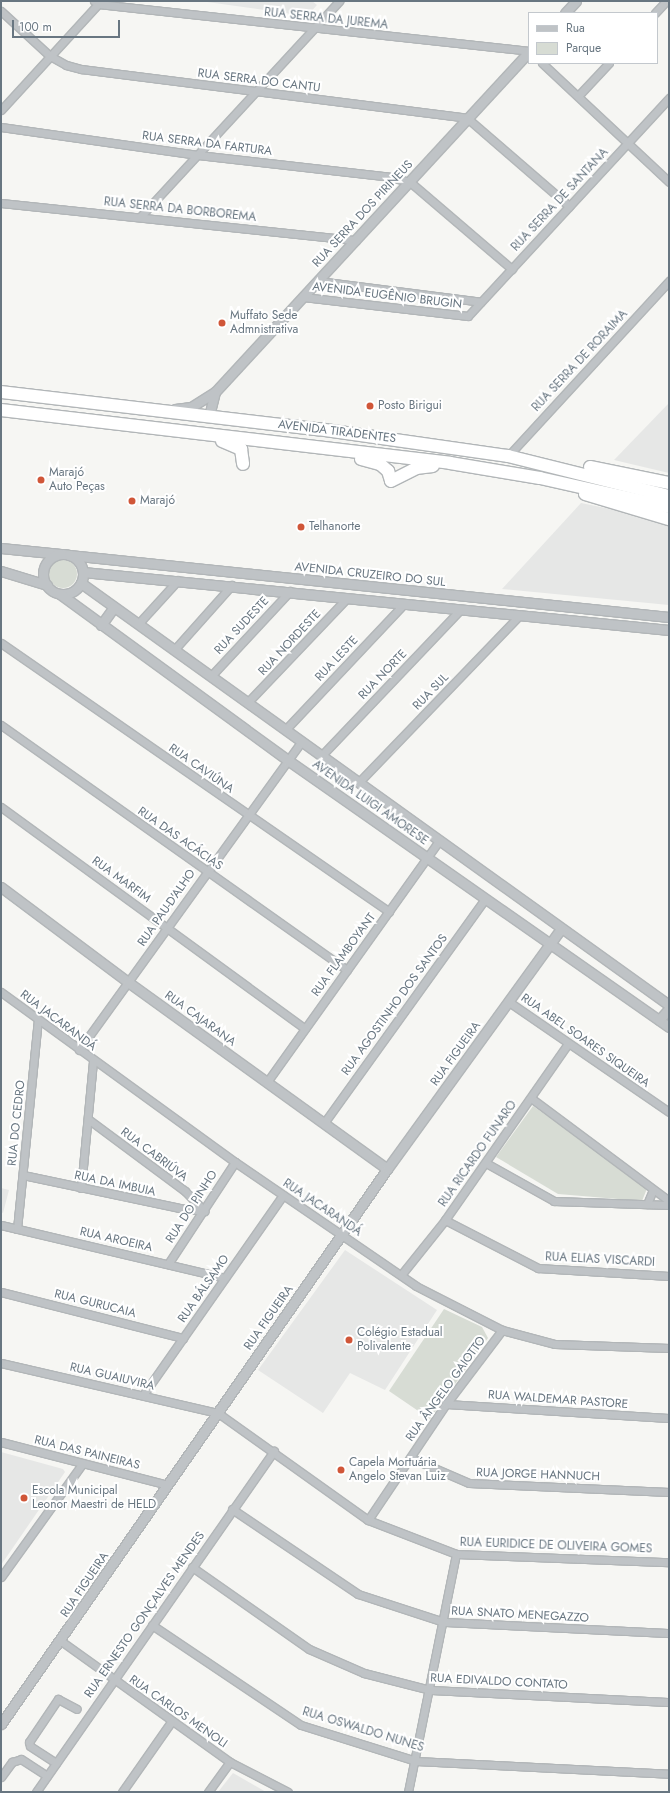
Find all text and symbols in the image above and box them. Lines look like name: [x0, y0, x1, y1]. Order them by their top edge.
street label: RUA SERRA DA JUREMA: [263, 5, 389, 33]
scale bar: [14, 12, 122, 38]
legend: [528, 12, 658, 64]
text: 100 m: [19, 18, 52, 36]
text: Rua: [566, 19, 585, 37]
text: Parque: [566, 39, 601, 57]
street label: RUA SERRA DO CANTU: [197, 66, 321, 96]
street label: RUA SERRA DA FARTURA: [141, 129, 273, 159]
street label: RUA SERRA DE SANTANA: [509, 146, 611, 254]
street label: RUA SERRA DOS PIRINEUS: [310, 158, 416, 270]
street label: RUA SERRA DA BORBOREMA: [103, 195, 257, 225]
street label: AVENIDA EUGÊNIO BRUGIN: [311, 280, 463, 312]
street label: RUA SERRA DE RORAIMA: [529, 307, 631, 415]
place label: Muffato Sede Admnistrativa: [230, 309, 298, 337]
marker: Muffato Sede Admnistrativa: [217, 318, 227, 328]
place label: Posto Birigui: [378, 399, 442, 413]
marker: Posto Birigui: [365, 401, 375, 411]
street label: AVENIDA TIRADENTES: [277, 418, 397, 446]
place label: Marajó Auto Peças: [49, 466, 105, 494]
marker: Marajó Auto Peças: [36, 475, 46, 485]
place label: Marajó: [140, 494, 175, 508]
marker: Marajó: [127, 496, 137, 506]
place label: Telhanorte: [309, 520, 360, 534]
marker: Telhanorte: [296, 522, 306, 532]
street label: AVENIDA CRUZEIRO DO SUL: [294, 560, 446, 590]
street label: RUA SUDESTE: [212, 594, 272, 658]
street label: RUA NORDESTE: [256, 607, 324, 679]
street label: RUA LESTE: [312, 633, 362, 685]
street label: RUA NORTE: [356, 647, 410, 703]
street label: RUA SUL: [410, 671, 452, 713]
street label: RUA CAVIÚNA: [166, 741, 236, 797]
street label: AVENIDA LUIGI AMORESE: [309, 757, 431, 849]
street label: RUA DAS ACÁCIAS: [135, 804, 225, 874]
street label: RUA MARFIM: [89, 854, 153, 906]
street label: RUA PAU-D'ALHO: [135, 867, 199, 949]
street label: RUA FLAMBOYANT: [309, 911, 379, 999]
street label: RUA AGOSTINHO DOS SANTOS: [339, 932, 451, 1078]
street label: RUA JACARANDÁ: [17, 988, 99, 1054]
street label: RUA CAJARANA: [162, 988, 238, 1050]
street label: RUA ABEL SOARES SIQUEIRA: [518, 991, 652, 1091]
street label: RUA FIGUEIRA: [428, 1019, 484, 1089]
street label: RUA DO CEDRO: [5, 1079, 29, 1167]
street label: RUA RICARDO FUNARO: [436, 1098, 520, 1210]
street label: RUA CABRIÚVA: [118, 1125, 190, 1185]
street label: RUA DA IMBUIA: [73, 1168, 157, 1200]
street label: RUA DO PINHO: [163, 1168, 221, 1246]
street label: RUA JACARANDÁ: [280, 1176, 364, 1240]
street label: RUA AROEIRA: [78, 1225, 154, 1255]
street label: RUA ELIAS VISCARDI: [545, 1250, 655, 1270]
street label: RUA BÁLSAMO: [175, 1252, 233, 1326]
street label: RUA FIGUEIRA: [241, 1283, 297, 1353]
street label: RUA GURUCAIA: [53, 1287, 137, 1321]
place label: Colégio Estadual Polivalente: [357, 1326, 443, 1354]
street label: RUA ÂNGELO GAIOTTO: [403, 1334, 489, 1444]
marker: Colégio Estadual Polivalente: [344, 1335, 354, 1345]
street label: RUA GUAIUVIRA: [68, 1360, 156, 1394]
street label: RUA WALDEMAR PASTORE: [487, 1388, 629, 1412]
street label: RUA DAS PAINEIRAS: [33, 1433, 141, 1473]
place label: Capela Mortuária Angelo Stevan Luiz: [349, 1456, 446, 1484]
marker: Capela Mortuária Angelo Stevan Luiz: [336, 1465, 346, 1475]
street label: RUA JORGE HANNUCH: [476, 1466, 600, 1484]
place label: Escola Municipal Leonor Maestri de HELD: [32, 1484, 156, 1512]
marker: Escola Municipal Leonor Maestri de HELD: [19, 1493, 29, 1503]
street label: RUA ERNESTO GONÇALVES MENDES: [82, 1529, 208, 1701]
street label: RUA EURIDICE DE OLIVEIRA GOMES: [460, 1535, 652, 1557]
street label: RUA FIGUEIRA: [58, 1550, 112, 1620]
street label: RUA SNATO MENEGAZZO: [451, 1604, 589, 1626]
street label: RUA EDIVALDO CONTATO: [430, 1671, 568, 1693]
street label: RUA CARLOS MENOLI: [126, 1673, 230, 1751]
street label: RUA OSWALDO NUNES: [300, 1705, 426, 1755]

